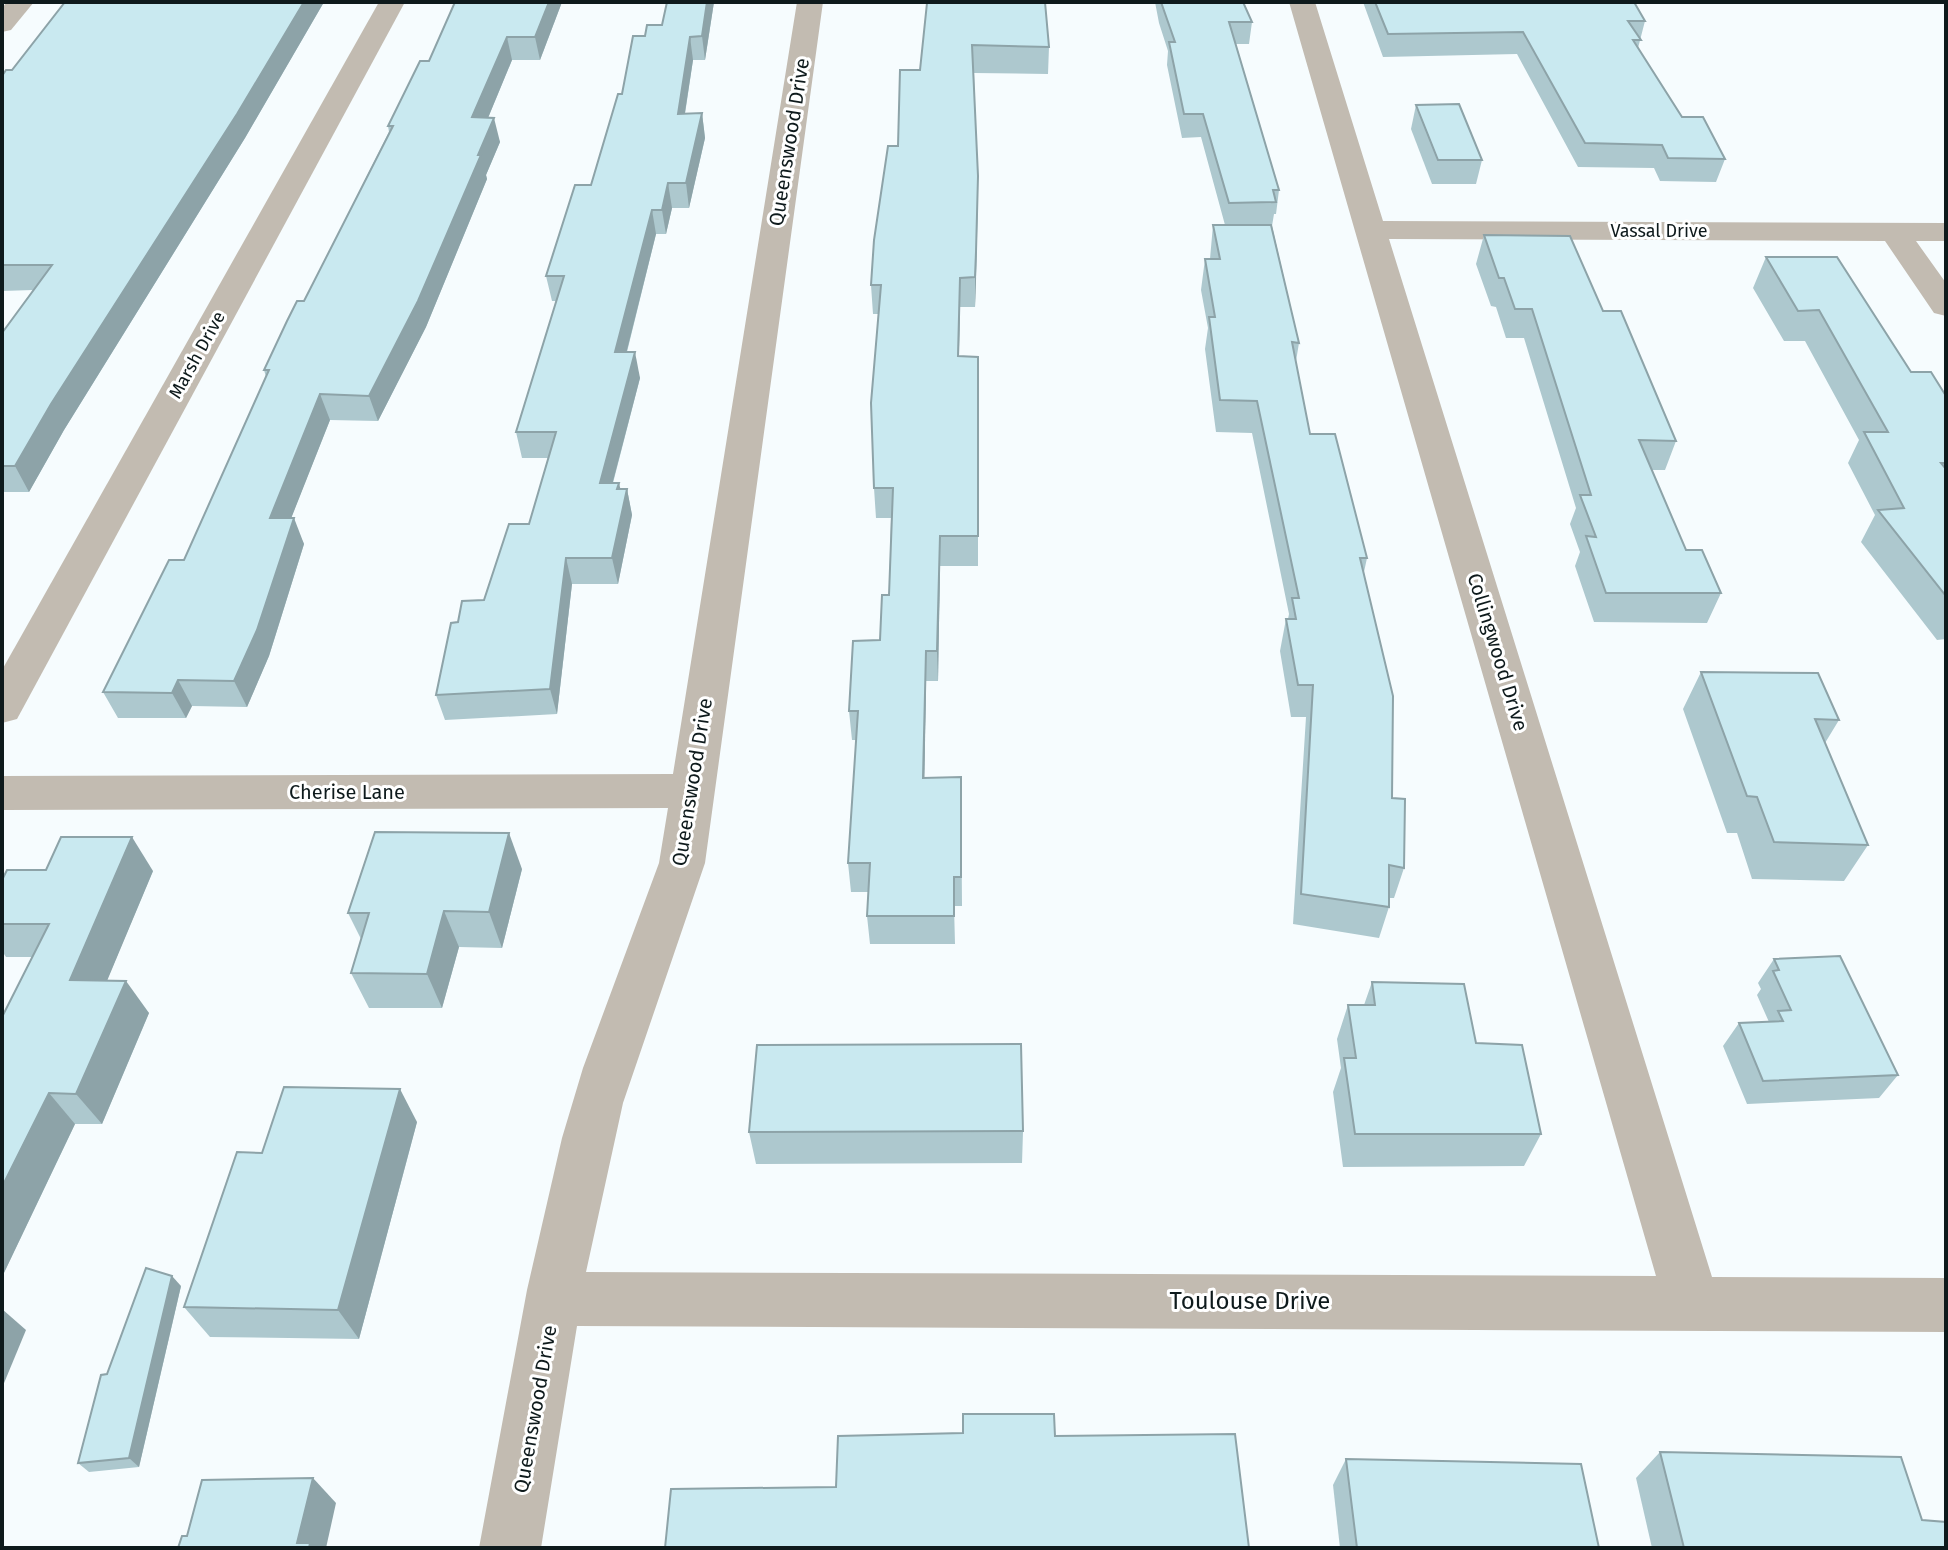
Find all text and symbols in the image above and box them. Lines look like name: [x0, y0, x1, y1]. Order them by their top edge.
street label: Queenswood Drive: [764, 56, 814, 228]
street label: Vassal Drive: [1610, 220, 1708, 242]
street label: Marsh Drive: [164, 308, 230, 402]
street label: Collingwood Drive: [1463, 570, 1533, 734]
street label: Queenswood Drive: [667, 696, 717, 868]
street label: Cherise Lane: [289, 780, 405, 804]
street label: Toulouse Drive: [1170, 1287, 1330, 1315]
street label: Queenswood Drive: [508, 1323, 562, 1495]

